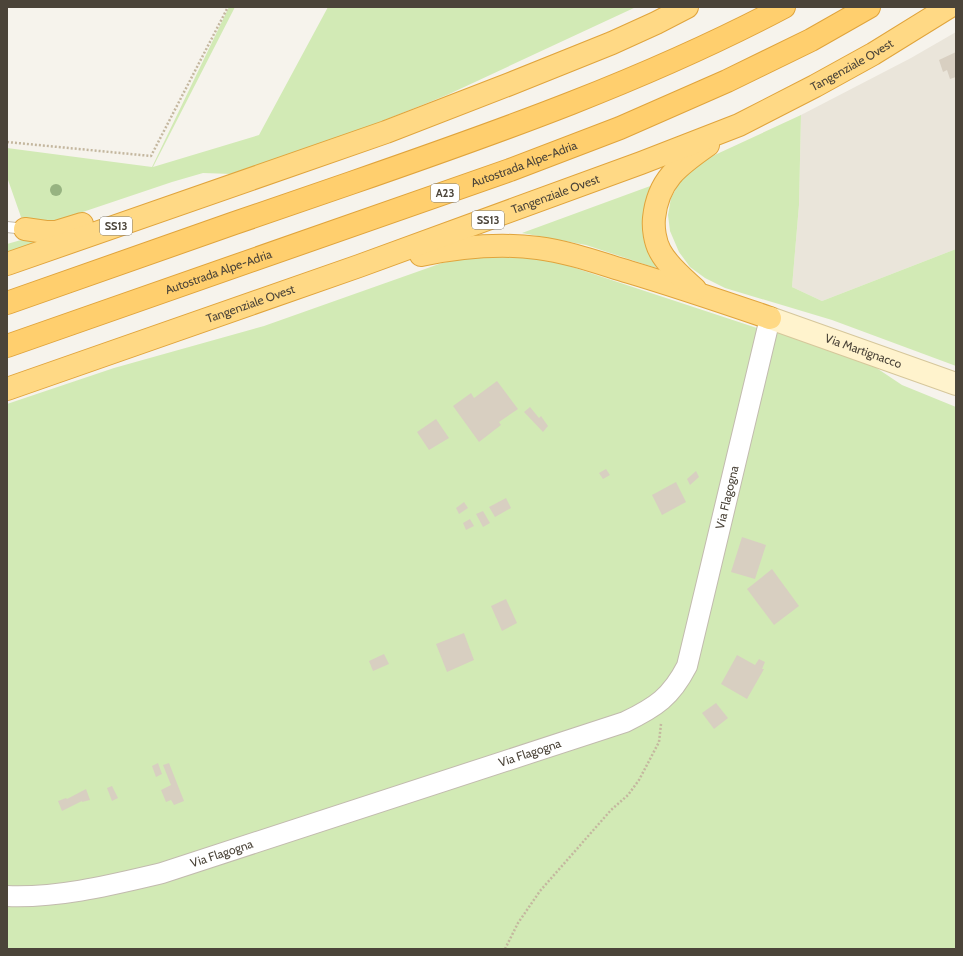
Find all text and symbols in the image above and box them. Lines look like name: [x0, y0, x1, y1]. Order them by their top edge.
street label: Tangenziale Ovest: [808, 35, 896, 94]
street label: Autostrada Alpe-Adria: [469, 137, 579, 190]
street label: Tangenziale Ovest: [509, 171, 601, 217]
road number: A23: [431, 184, 459, 202]
road number: SS13: [472, 211, 504, 229]
road number: SS13: [100, 217, 132, 235]
street label: Autostrada Alpe-Adria: [163, 246, 274, 297]
street label: Tangenziale Ovest: [204, 281, 297, 326]
street label: Via Martignacco: [823, 330, 904, 371]
street label: Via Flagogna: [712, 464, 742, 531]
street label: Via Flagogna: [496, 735, 563, 770]
street label: Via Flagogna: [188, 836, 255, 870]

